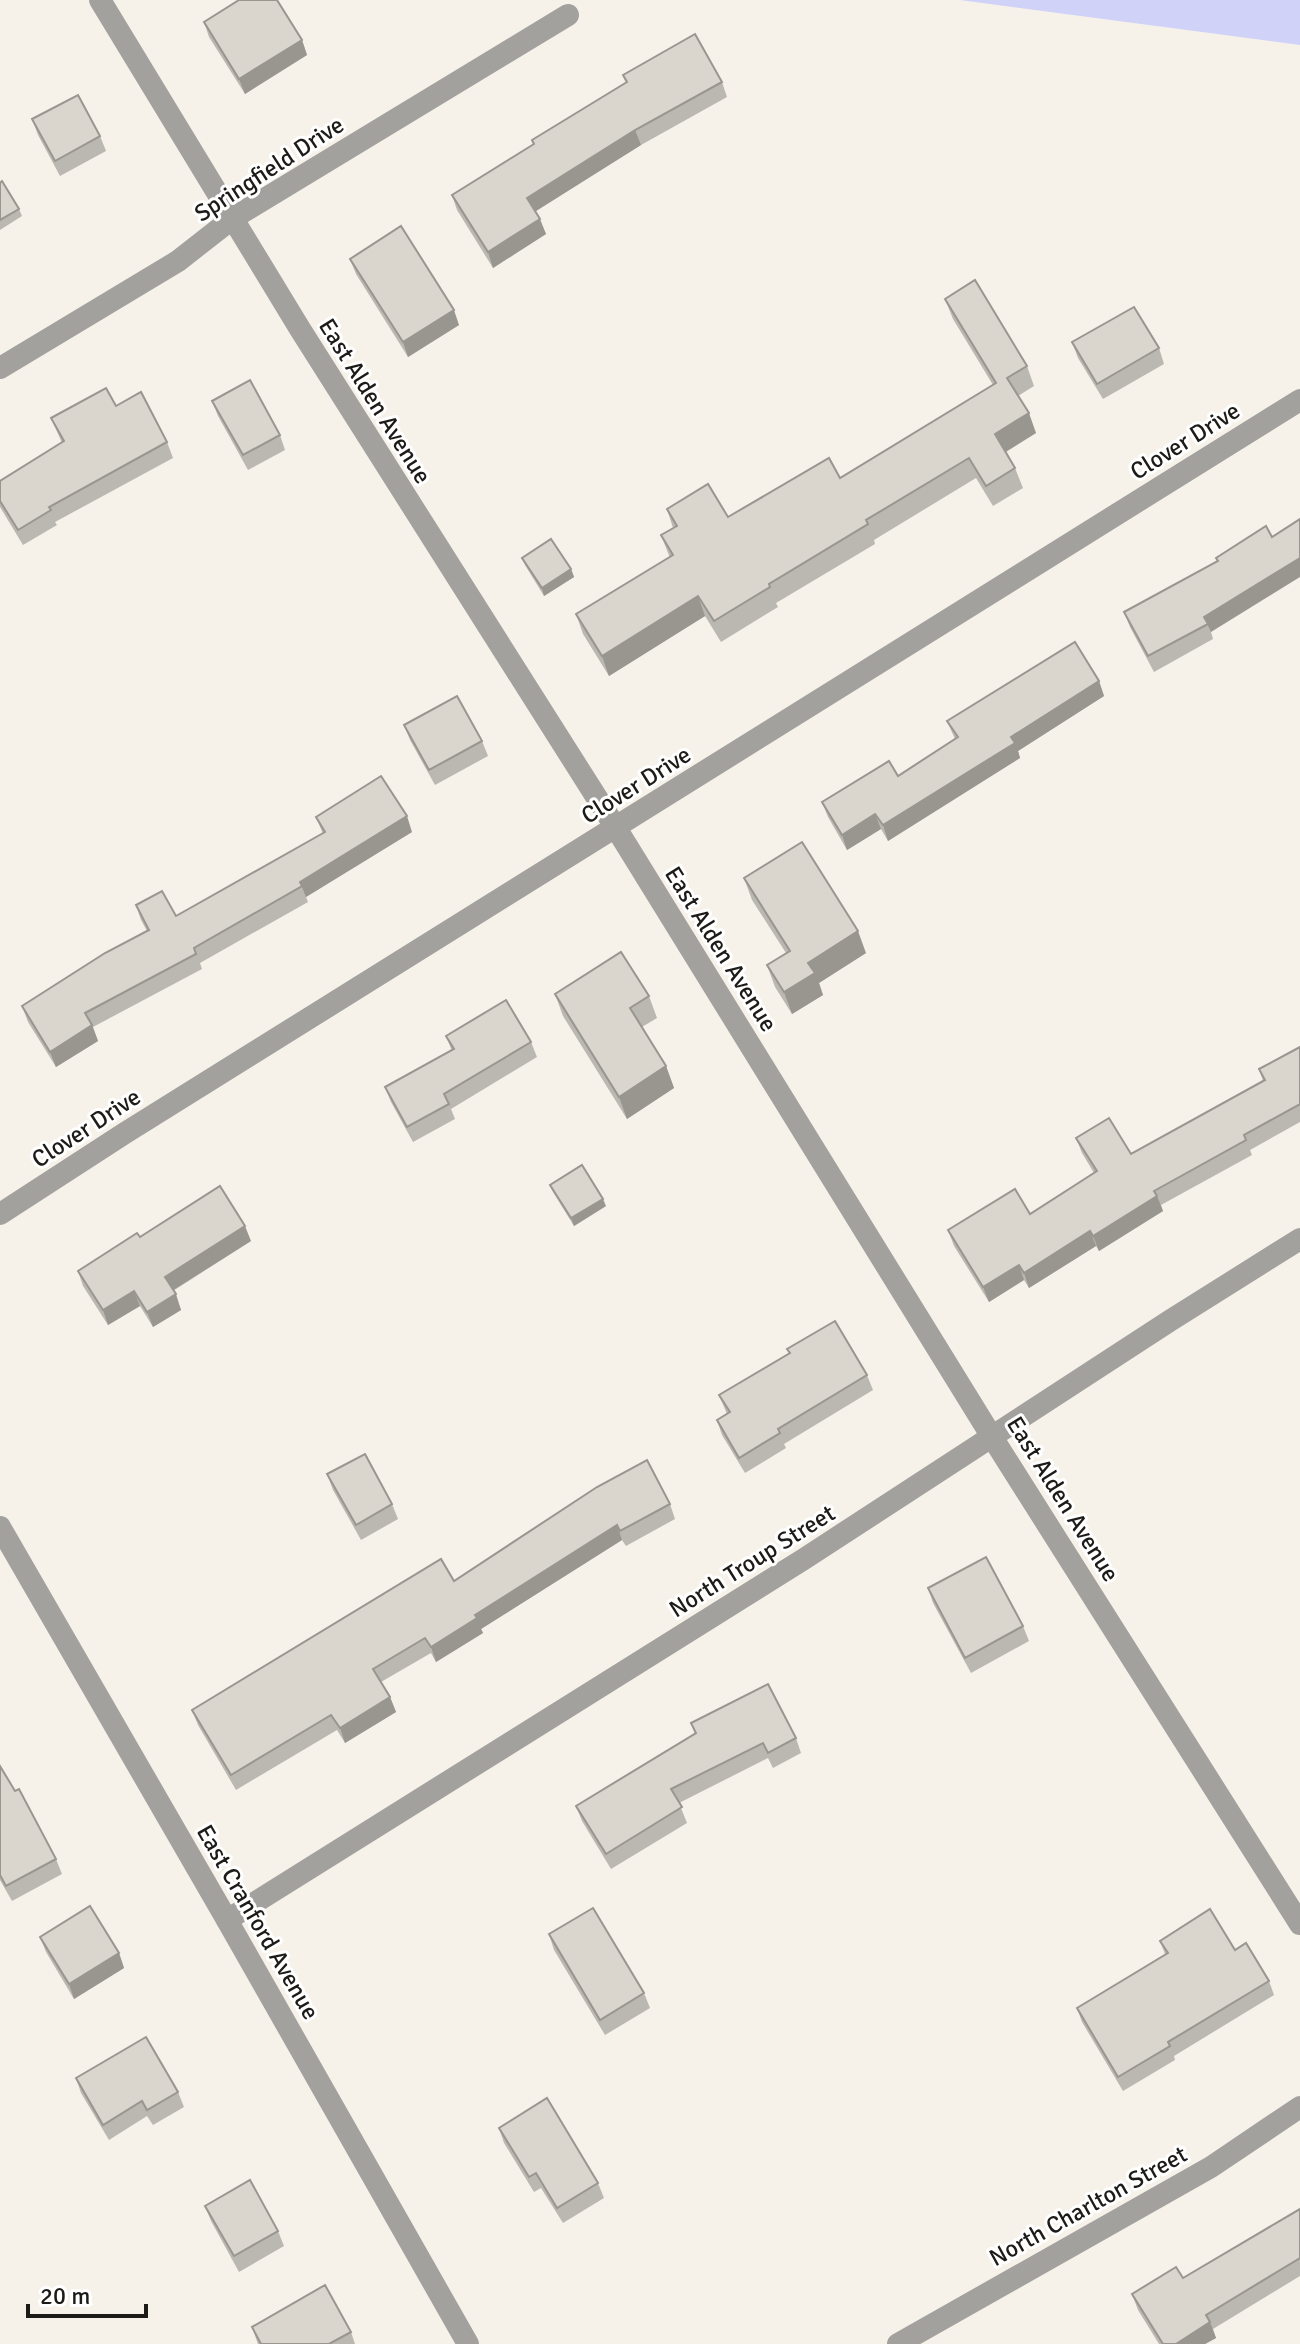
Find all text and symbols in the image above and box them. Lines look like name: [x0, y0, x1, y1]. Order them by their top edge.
street label: Springfield Drive: [189, 110, 349, 228]
street label: East Alden Avenue: [312, 313, 438, 489]
street label: Clover Drive: [1124, 395, 1246, 487]
street label: Clover Drive: [575, 739, 697, 831]
street label: East Alden Avenue: [658, 861, 784, 1037]
street label: Clover Drive: [26, 1082, 146, 1174]
street label: East Alden Avenue: [1000, 1411, 1126, 1587]
street label: North Troup Street: [663, 1498, 841, 1624]
street label: East Cranford Avenue: [190, 1819, 326, 2025]
street label: North Charlton Street: [984, 2139, 1192, 2273]
scale bar: [28, 2268, 146, 2318]
text: 20 m: [40, 2281, 90, 2311]

